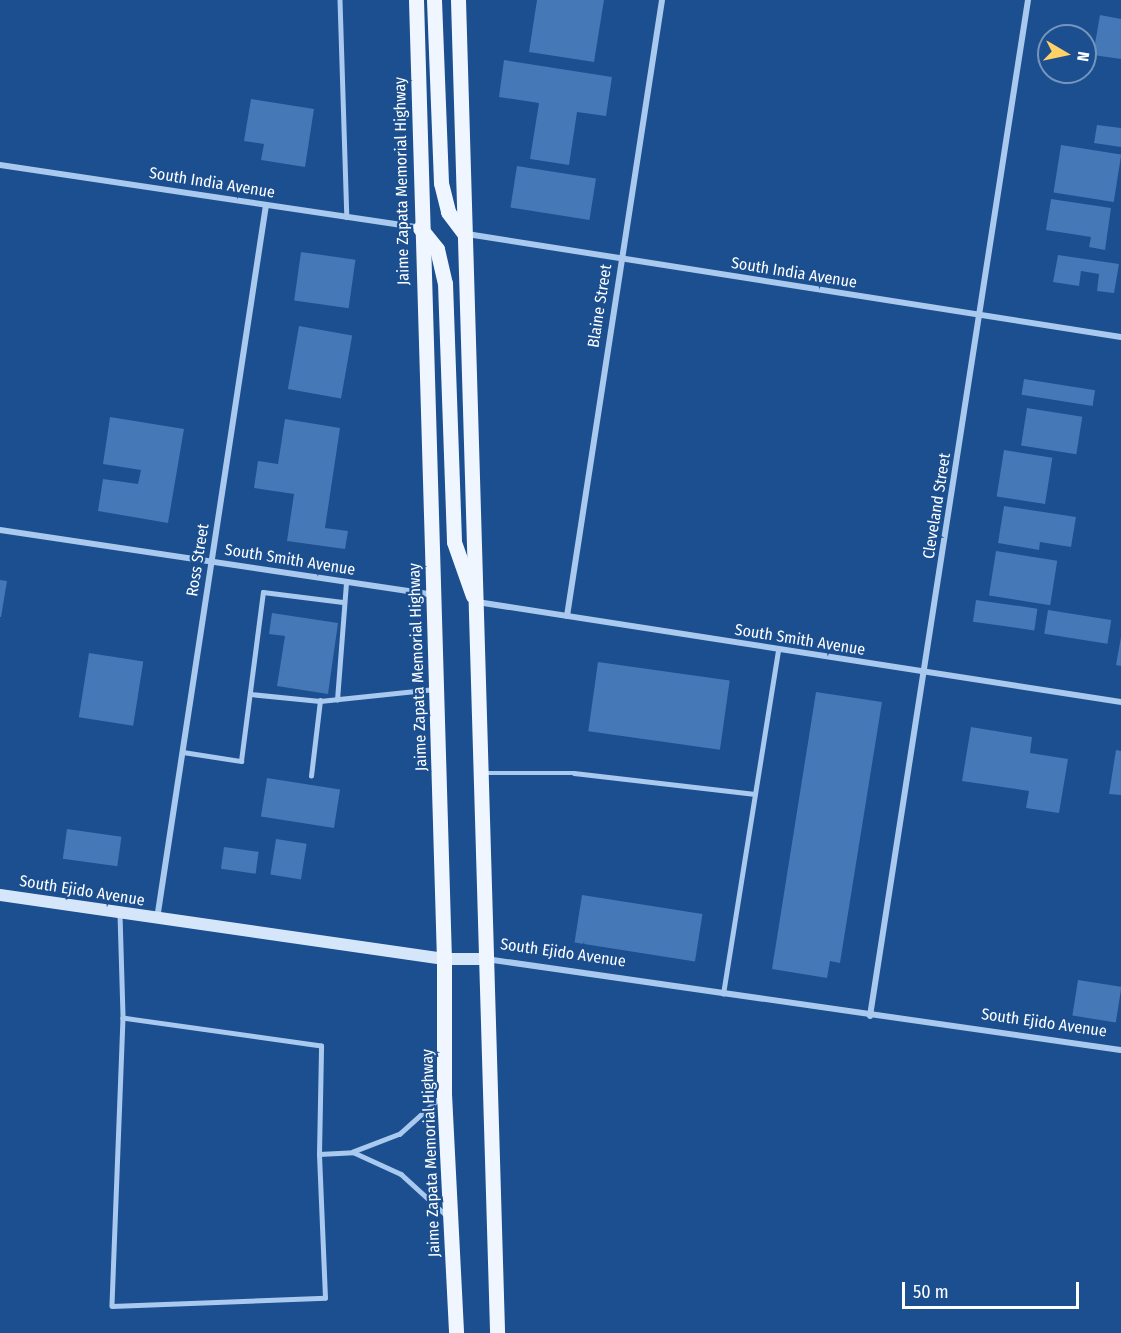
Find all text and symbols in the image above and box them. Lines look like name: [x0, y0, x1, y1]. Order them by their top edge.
north arrow: [1037, 24, 1097, 84]
text: N: [1073, 50, 1093, 63]
street label: Jaime Zapata Memorial Highway: [391, 77, 413, 285]
street label: South India Avenue: [148, 164, 276, 202]
street label: South India Avenue: [730, 254, 858, 292]
street label: Blaine Street: [584, 263, 616, 349]
street label: Cleveland Street: [919, 452, 955, 560]
street label: Ross Street: [183, 522, 213, 598]
street label: South Smith Avenue: [223, 540, 357, 580]
street label: Jaime Zapata Memorial Highway: [405, 563, 431, 771]
street label: South Smith Avenue: [733, 620, 867, 660]
street label: South Ejido Avenue: [18, 872, 146, 910]
street label: South Ejido Avenue: [499, 935, 627, 971]
street label: South Ejido Avenue: [980, 1005, 1108, 1041]
street label: Jaime Zapata Memorial Highway: [418, 1049, 444, 1257]
scale bar: [905, 1270, 1082, 1308]
text: 50 m: [913, 1281, 949, 1303]

